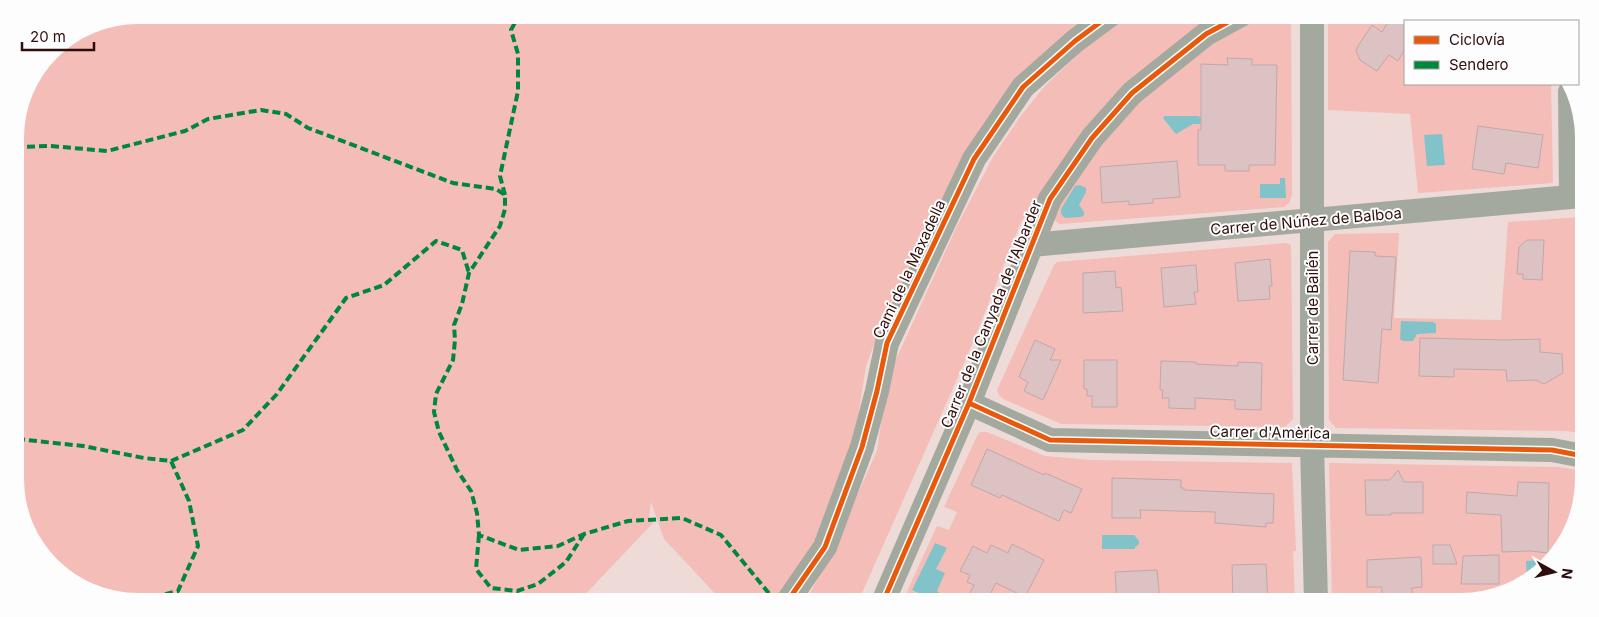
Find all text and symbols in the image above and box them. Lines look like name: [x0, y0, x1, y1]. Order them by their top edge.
scale bar: [22, 20, 95, 52]
legend: [1404, 20, 1579, 85]
text: 20 m: [30, 27, 66, 46]
text: Ciclovía: [1449, 30, 1505, 49]
text: Sendero: [1449, 55, 1509, 74]
street label: Camí de la Maxadella: [868, 197, 950, 341]
street label: Carrer de la Canyada de l'Albarder: [936, 197, 1046, 431]
street label: Carrer de Núñez de Balboa: [1209, 203, 1403, 239]
street label: Carrer de Bailén: [1303, 251, 1322, 365]
street label: Carrer d'Amèrica: [1210, 421, 1330, 443]
north arrow: [1529, 547, 1579, 597]
text: N: [1558, 567, 1577, 580]

